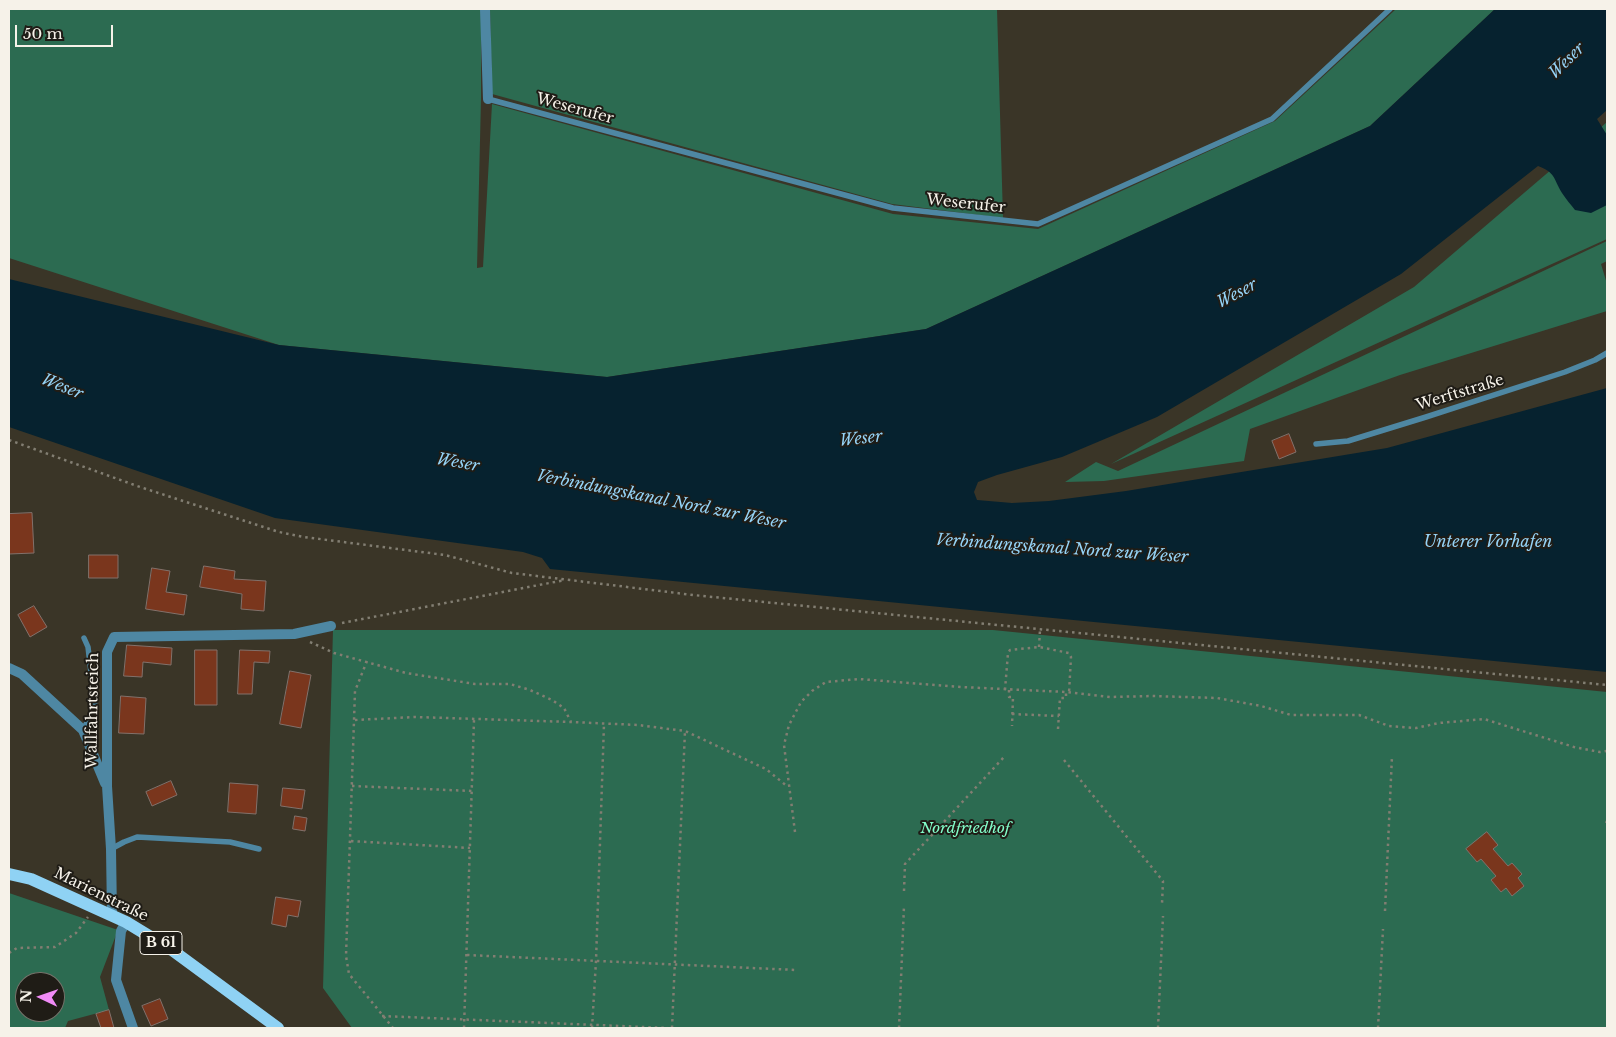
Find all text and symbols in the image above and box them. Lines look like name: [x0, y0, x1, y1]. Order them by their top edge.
scale bar: [18, 15, 115, 47]
text: 50 m: [23, 24, 63, 43]
water label: Weser: [1545, 39, 1589, 83]
street label: Weserufer: [534, 90, 616, 128]
street label: Weserufer: [926, 191, 1006, 217]
water label: Weser: [1214, 275, 1260, 313]
water label: Weser: [38, 370, 86, 404]
street label: Werftstraße: [1414, 371, 1506, 415]
water label: Weser: [839, 427, 883, 451]
water label: Weser: [435, 450, 481, 476]
water label: Verbindungskanal Nord zur Weser: [535, 466, 787, 534]
water label: Verbindungskanal Nord zur Weser: [935, 531, 1189, 567]
water label: Unterer Vorhafen: [1424, 532, 1552, 552]
street label: Wallfahrtsteich: [83, 653, 103, 769]
park label: Nordfriedhof: [920, 820, 1010, 838]
street label: Marienstraße: [51, 864, 151, 926]
road number: B 61: [140, 931, 182, 954]
north arrow: [15, 972, 65, 1022]
text: N: [17, 989, 35, 1003]

